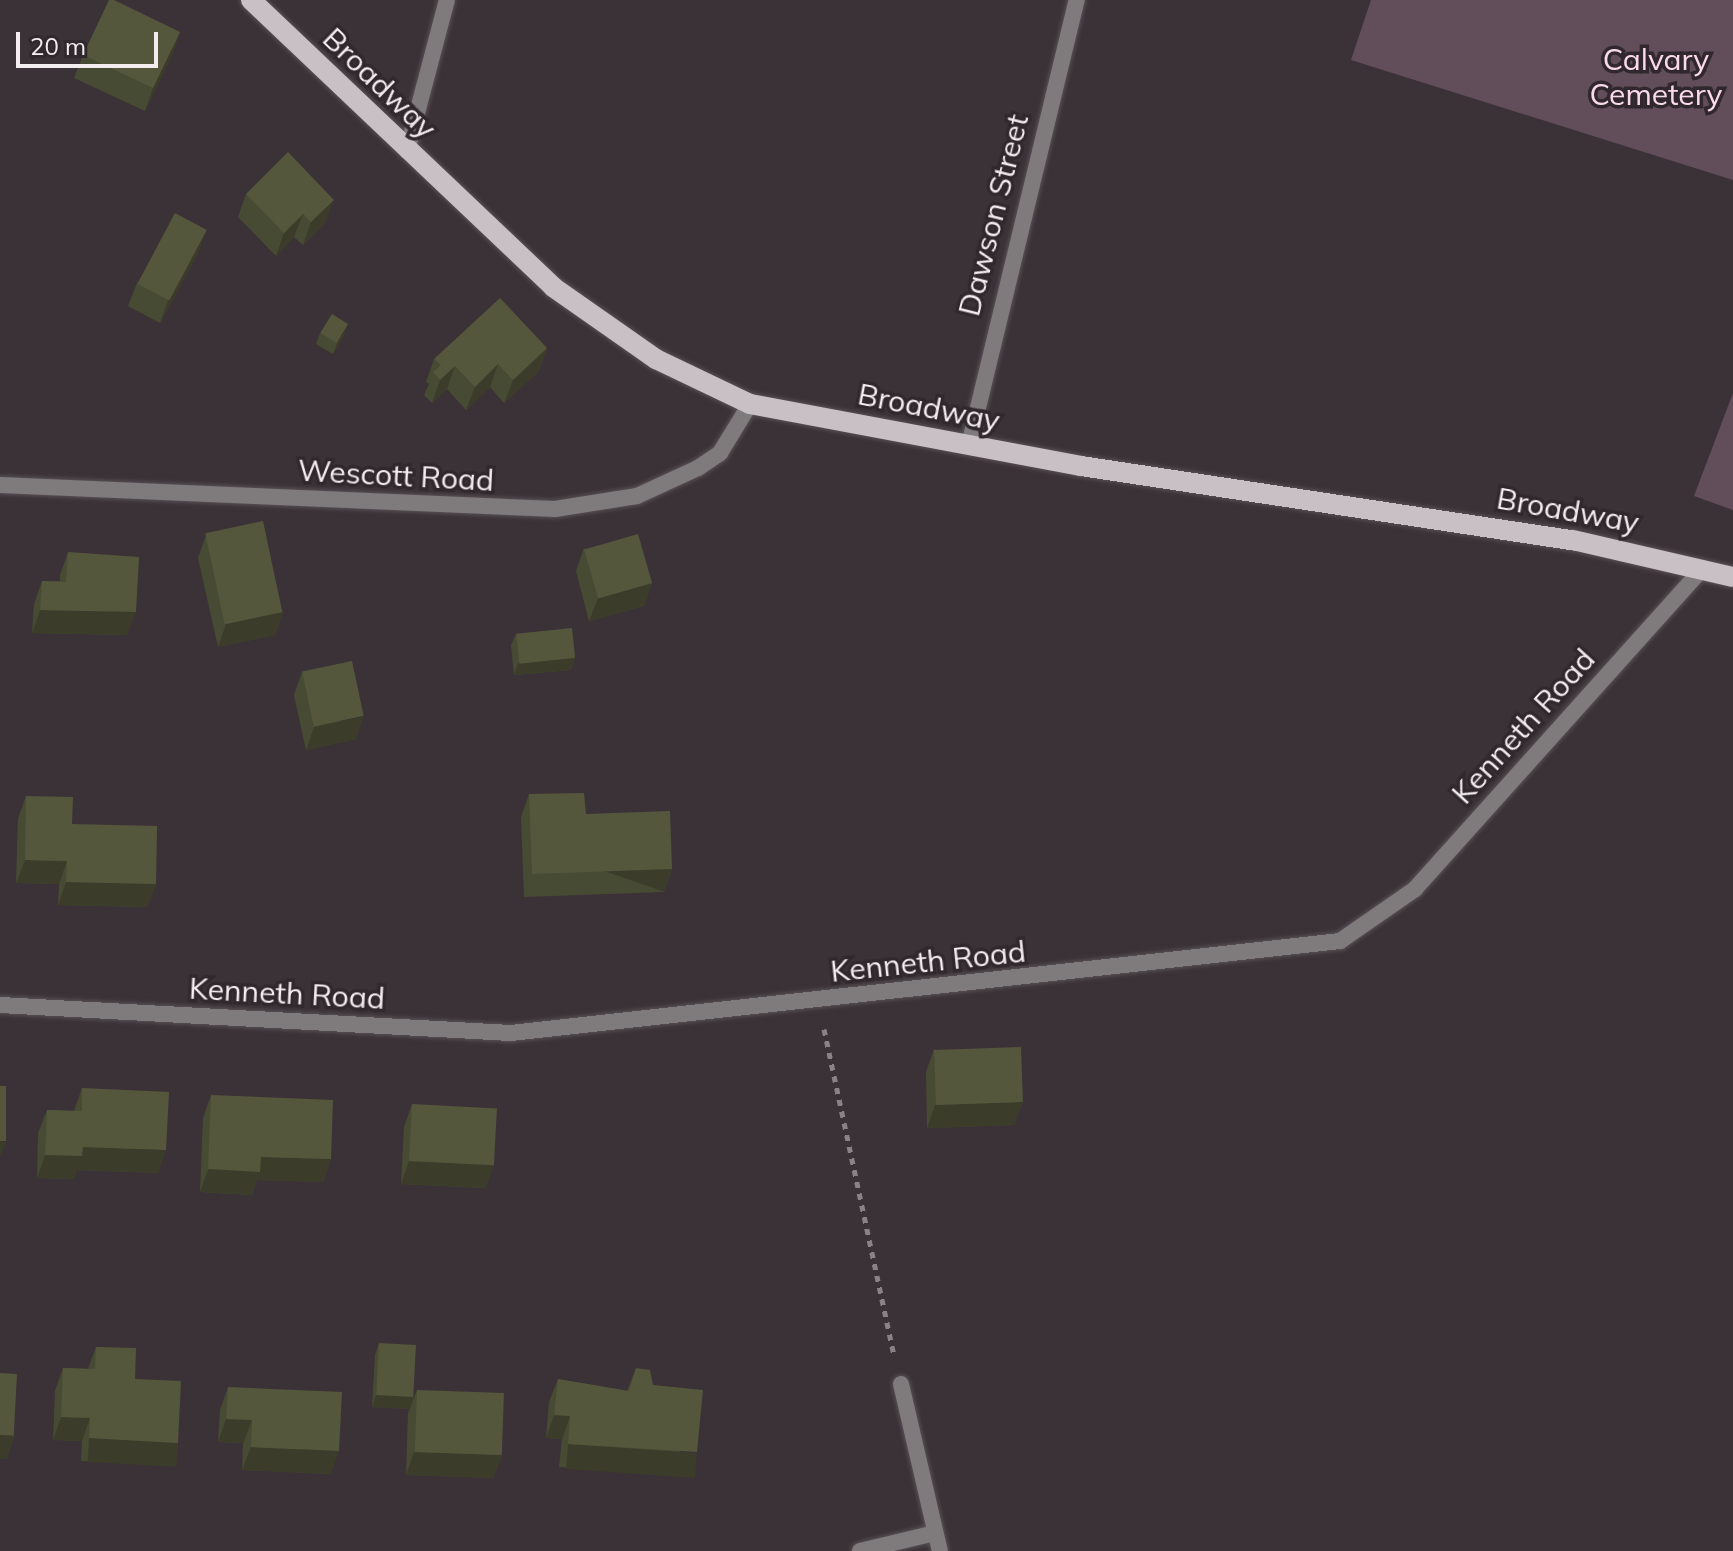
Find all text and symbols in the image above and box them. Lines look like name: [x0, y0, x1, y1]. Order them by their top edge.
scale bar: [20, 16, 162, 66]
street label: Broadway: [316, 20, 444, 146]
text: 20 m: [30, 31, 86, 61]
park label: Calvary Cemetery: [1590, 41, 1722, 112]
street label: Dawson Street: [951, 111, 1035, 319]
street label: Broadway: [855, 376, 1003, 438]
street label: Wescott Road: [297, 452, 495, 498]
street label: Broadway: [1494, 480, 1642, 540]
street label: Kenneth Road: [1444, 641, 1602, 811]
street label: Kenneth Road: [829, 933, 1027, 989]
street label: Kenneth Road: [188, 970, 386, 1016]

